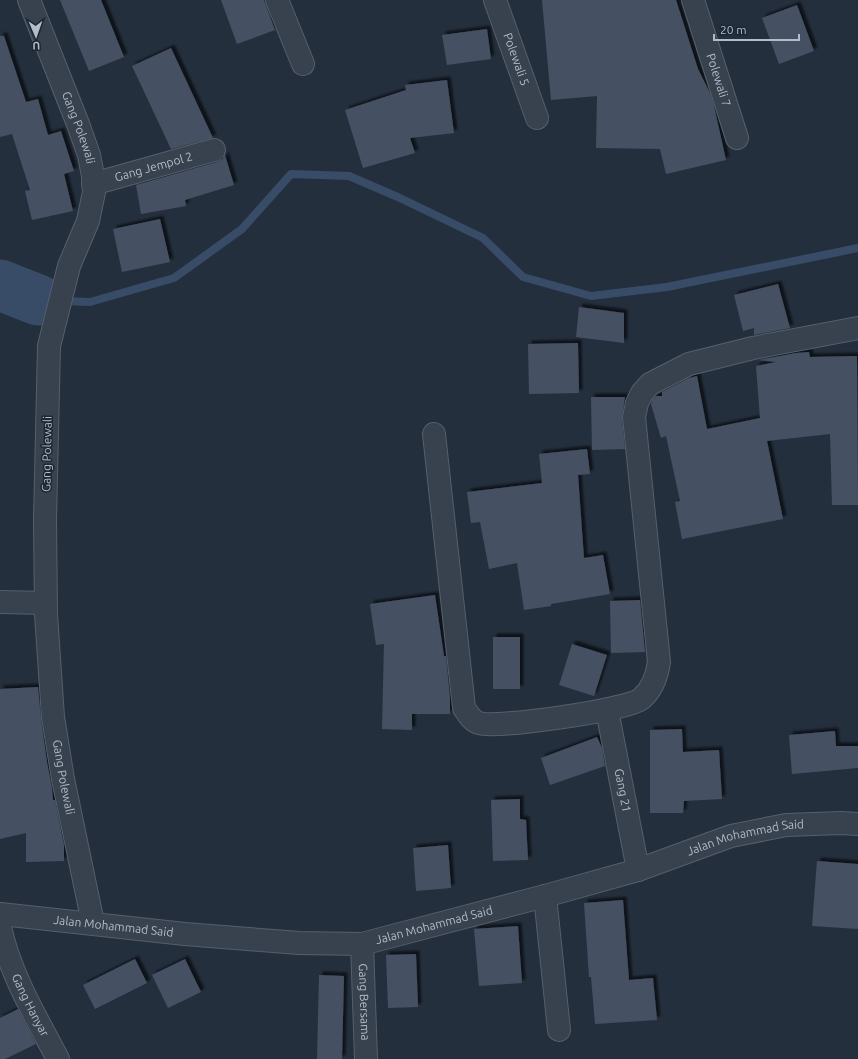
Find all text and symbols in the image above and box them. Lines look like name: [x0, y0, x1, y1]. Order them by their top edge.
north arrow: [16, 16, 56, 56]
scale bar: [714, 16, 799, 42]
text: 20 m: [720, 23, 747, 36]
street label: Polewali 5: [501, 31, 532, 87]
text: U: [32, 40, 40, 52]
street label: Polewali 7: [704, 52, 734, 108]
street label: Gang Polewali: [60, 89, 98, 165]
street label: Gang Jempol 2: [113, 149, 194, 184]
street label: Gang Polewali: [39, 416, 54, 492]
street label: Gang Polewali: [51, 739, 77, 816]
street label: Gang 21: [613, 767, 634, 813]
street label: Jalan Mohammad Said: [685, 817, 804, 858]
street label: Jalan Mohammad Said: [374, 903, 494, 946]
street label: Jalan Mohammad Said: [53, 913, 174, 939]
street label: Gang Bersama: [357, 963, 372, 1041]
street label: Gang Hanyar: [10, 972, 52, 1039]

